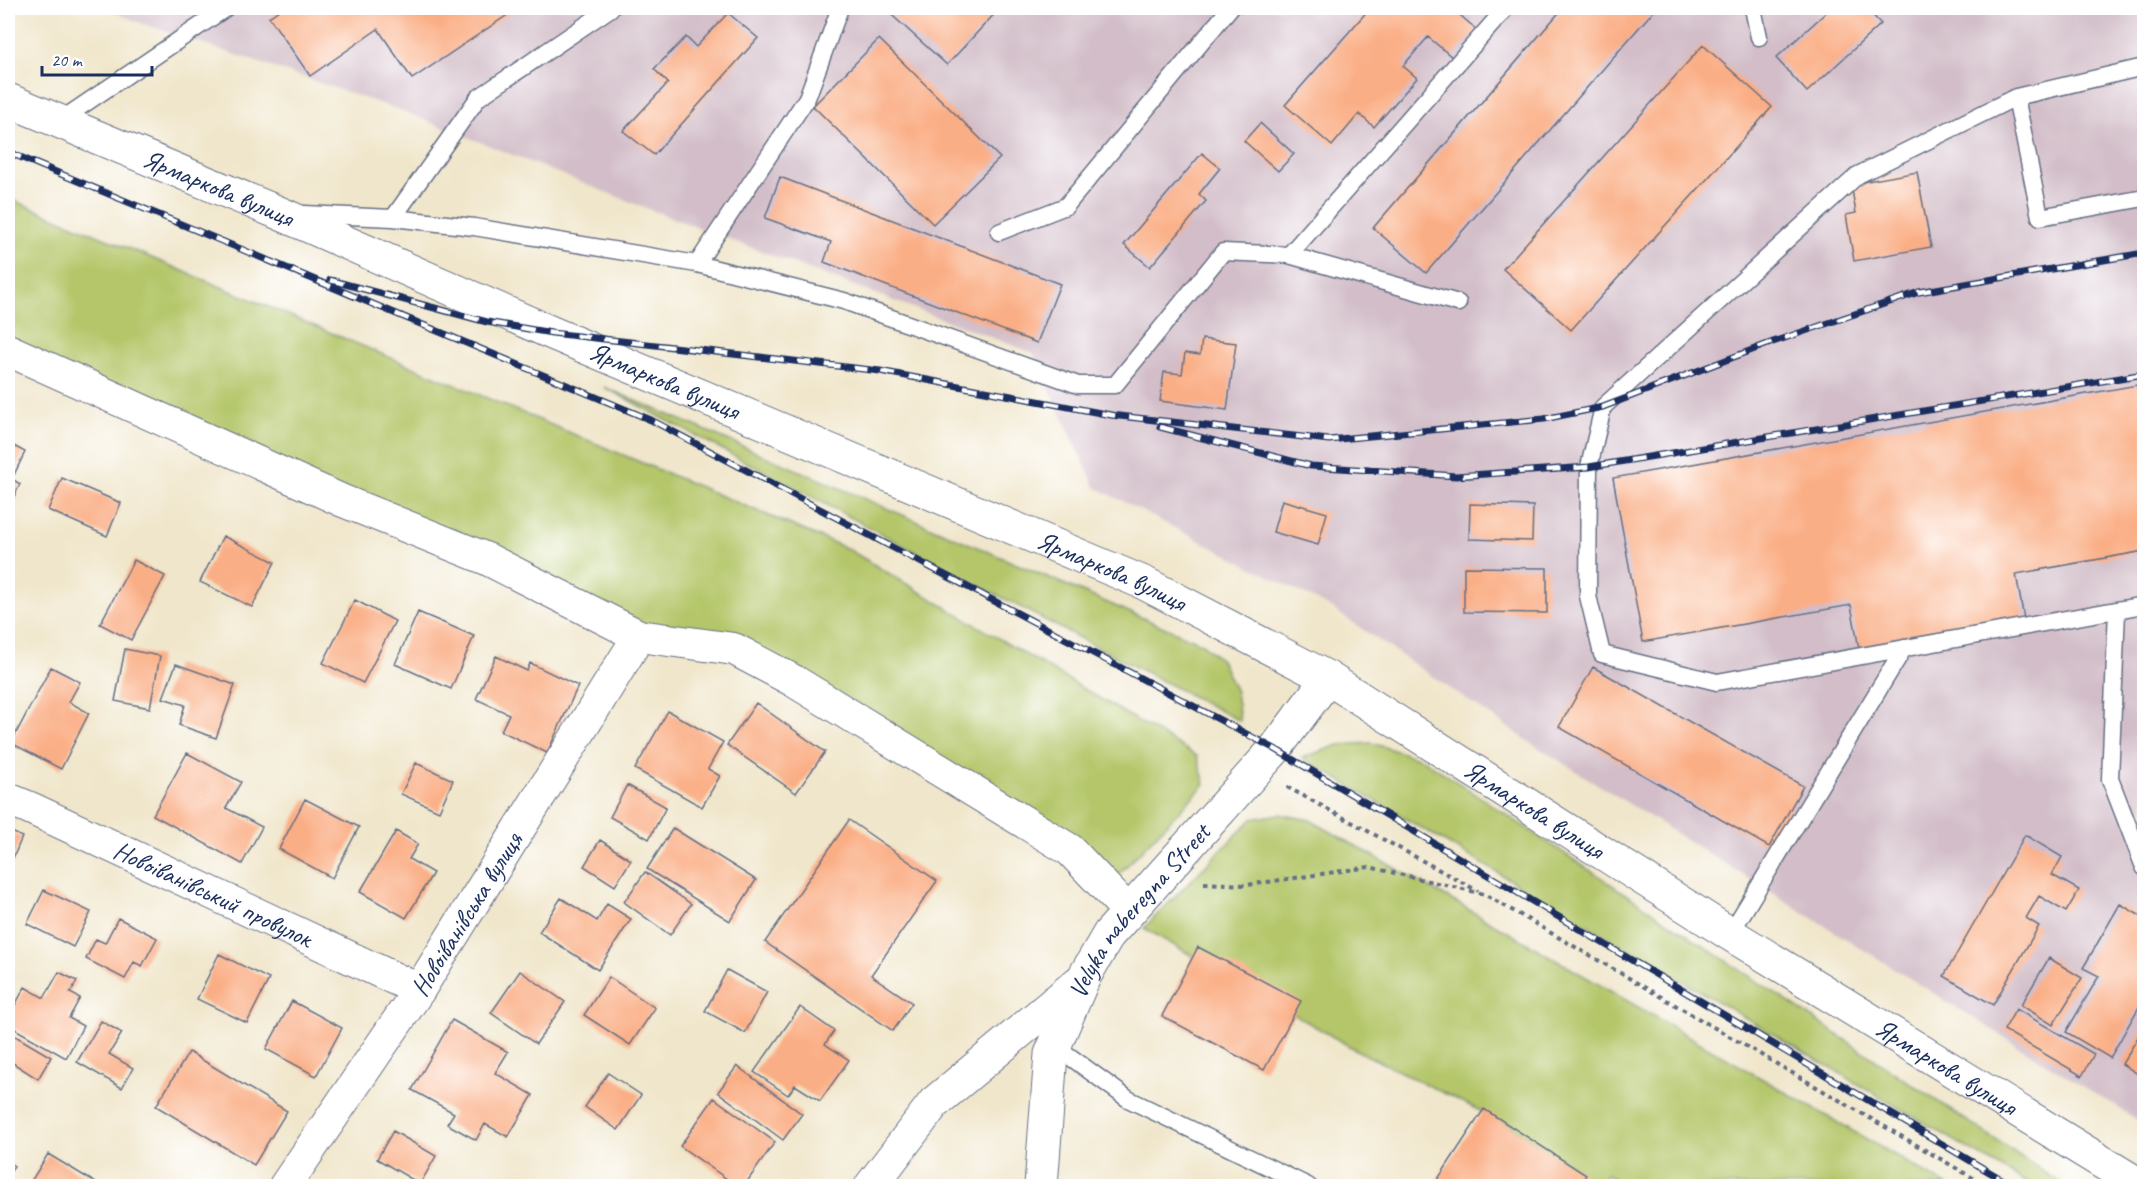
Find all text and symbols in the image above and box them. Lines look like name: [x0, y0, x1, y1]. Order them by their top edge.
scale bar: [42, 39, 152, 77]
text: 20 m: [51, 49, 84, 71]
street label: Ярмаркова вулиця: [138, 142, 300, 235]
street label: Ярмаркова вулиця: [584, 335, 746, 428]
street label: Ярмаркова вулиця: [1032, 524, 1194, 620]
street label: Ярмаркова вулиця: [1458, 753, 1612, 868]
street label: Velyka naberegna Street: [1061, 815, 1219, 1003]
street label: Новоіванівська вулиця: [403, 825, 531, 1002]
street label: Новоіванівський провулок: [108, 834, 320, 956]
street label: Ярмаркова вулиця: [1869, 1011, 2025, 1124]

